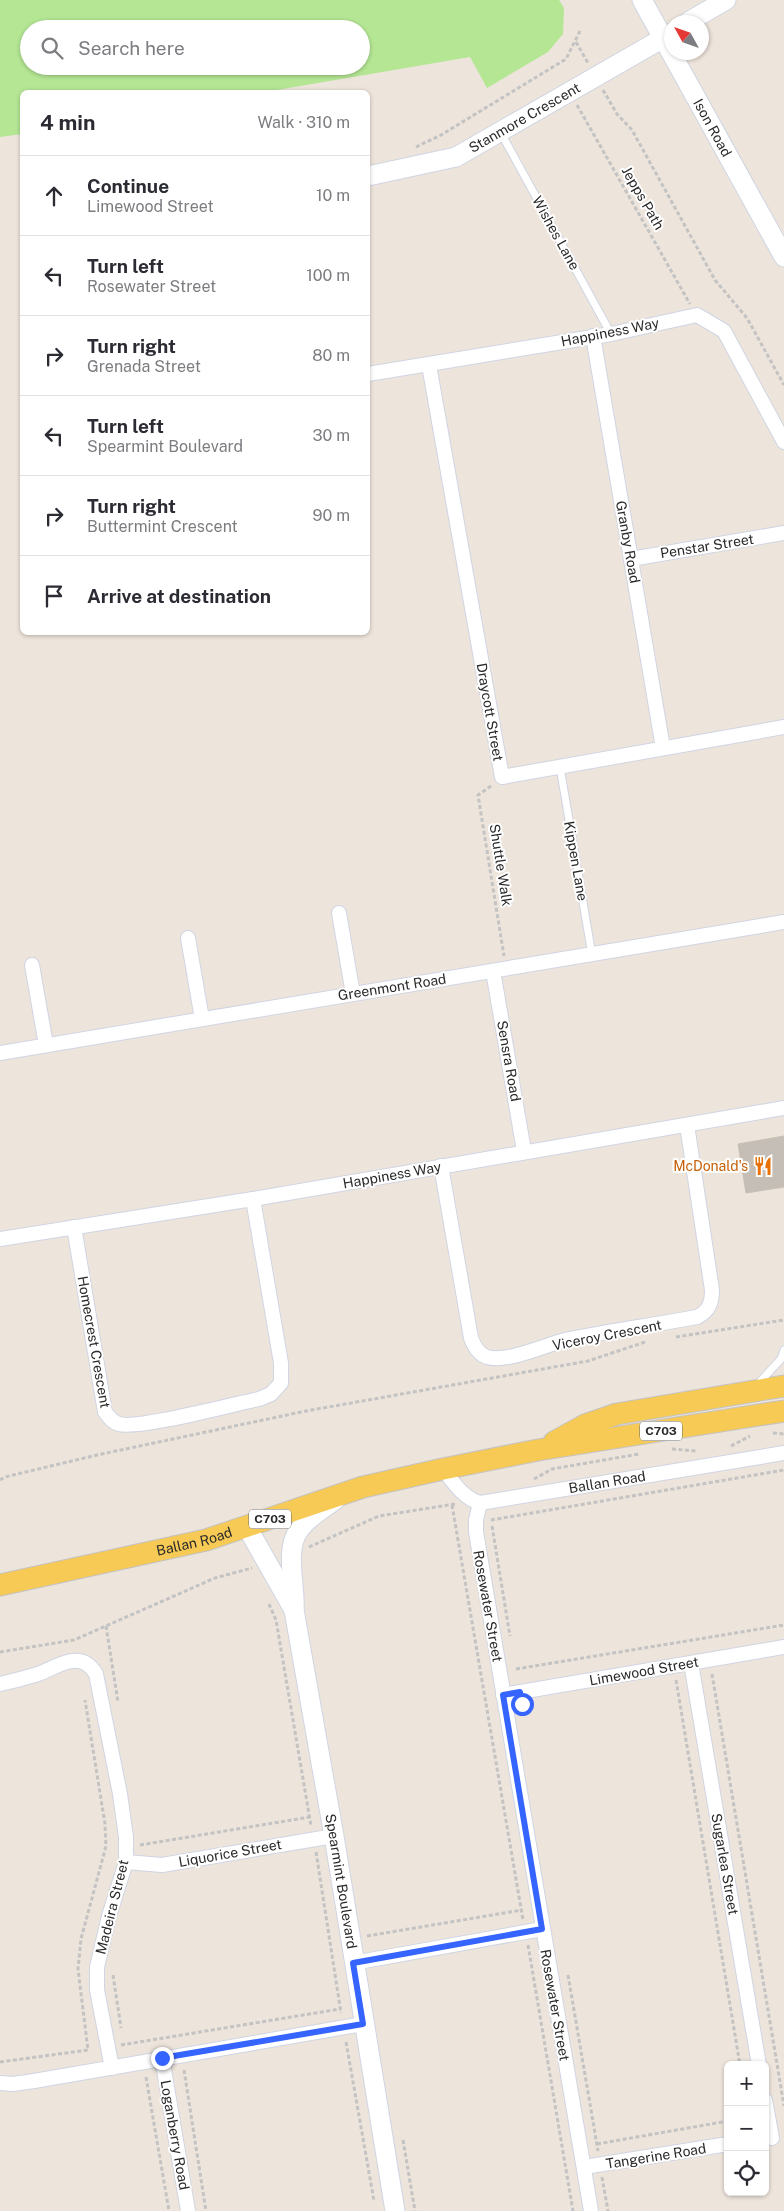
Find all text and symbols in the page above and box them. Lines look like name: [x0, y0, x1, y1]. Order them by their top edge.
north arrow: [664, 15, 709, 60]
search box: [20, 20, 370, 75]
icon: search: [38, 34, 66, 62]
text: Search here: [78, 37, 185, 59]
street label: Stanmore Crescent: [466, 79, 583, 156]
street label: Ison Road: [690, 96, 735, 160]
text: 4 min: [40, 110, 95, 135]
text: Walk · 310 m: [257, 113, 350, 132]
street label: Jepps Path: [619, 164, 667, 232]
text: Continue: [87, 175, 169, 197]
icon: ahead: [40, 182, 68, 210]
text: 10 m: [316, 186, 350, 205]
street label: Wishes Lane: [529, 193, 583, 273]
text: Limewood Street: [87, 197, 214, 216]
text: Turn left: [87, 255, 164, 277]
icon: left: [40, 262, 68, 290]
text: 100 m: [306, 266, 350, 285]
text: Rosewater Street: [87, 277, 216, 296]
street label: Happiness Way: [560, 315, 661, 349]
text: Turn right: [87, 335, 176, 357]
icon: right: [40, 342, 68, 370]
text: 80 m: [312, 346, 350, 365]
text: Grenada Street: [87, 357, 201, 376]
text: Turn left: [87, 415, 164, 437]
icon: left: [40, 422, 68, 450]
text: 30 m: [313, 426, 350, 445]
text: Spearmint Boulevard: [87, 437, 243, 456]
text: Turn right: [87, 495, 176, 517]
street label: Granby Road: [613, 499, 643, 585]
icon: right: [40, 502, 68, 530]
text: 90 m: [313, 506, 350, 525]
text: Buttermint Crescent: [87, 517, 238, 536]
street label: Penstar Street: [659, 531, 755, 561]
icon: arrive: [40, 582, 68, 610]
text: Arrive at destination: [87, 585, 271, 607]
street label: Draycott Street: [473, 662, 507, 762]
street label: Kippen Lane: [561, 820, 591, 902]
street label: Shuttle Walk: [487, 823, 515, 907]
street label: Greenmont Road: [337, 971, 447, 1003]
street label: Sensra Road: [494, 1019, 524, 1103]
restaurant icon: McDonald's: [752, 1155, 774, 1177]
street label: Happiness Way: [342, 1158, 443, 1192]
place label: McDonald's: [673, 1158, 748, 1174]
street label: Homecrest Crescent: [75, 1275, 113, 1409]
street label: Viceroy Crescent: [551, 1317, 663, 1353]
road number: C703: [640, 1422, 682, 1440]
street label: Ballan Road: [567, 1468, 647, 1496]
road number: C703: [249, 1510, 291, 1528]
street label: Ballan Road: [155, 1524, 234, 1559]
street label: Rosewater Street: [470, 1549, 506, 1663]
street label: Limewood Street: [588, 1653, 700, 1689]
route start: [511, 1693, 534, 1716]
street label: Spearmint Boulevard: [322, 1812, 360, 1950]
street label: Sugarlea Street: [708, 1812, 742, 1916]
street label: Liquorice Street: [177, 1836, 283, 1870]
street label: Madeira Street: [92, 1858, 132, 1956]
street label: Rosewater Street: [537, 1948, 573, 2062]
route end: [151, 2047, 174, 2070]
map controls: [724, 2061, 769, 2196]
button: +: [724, 2061, 769, 2106]
street label: Loganberry Road: [157, 2079, 193, 2191]
button: −: [724, 2106, 769, 2151]
street label: Tangerine Road: [605, 2140, 707, 2172]
button: locate: [724, 2151, 769, 2196]

